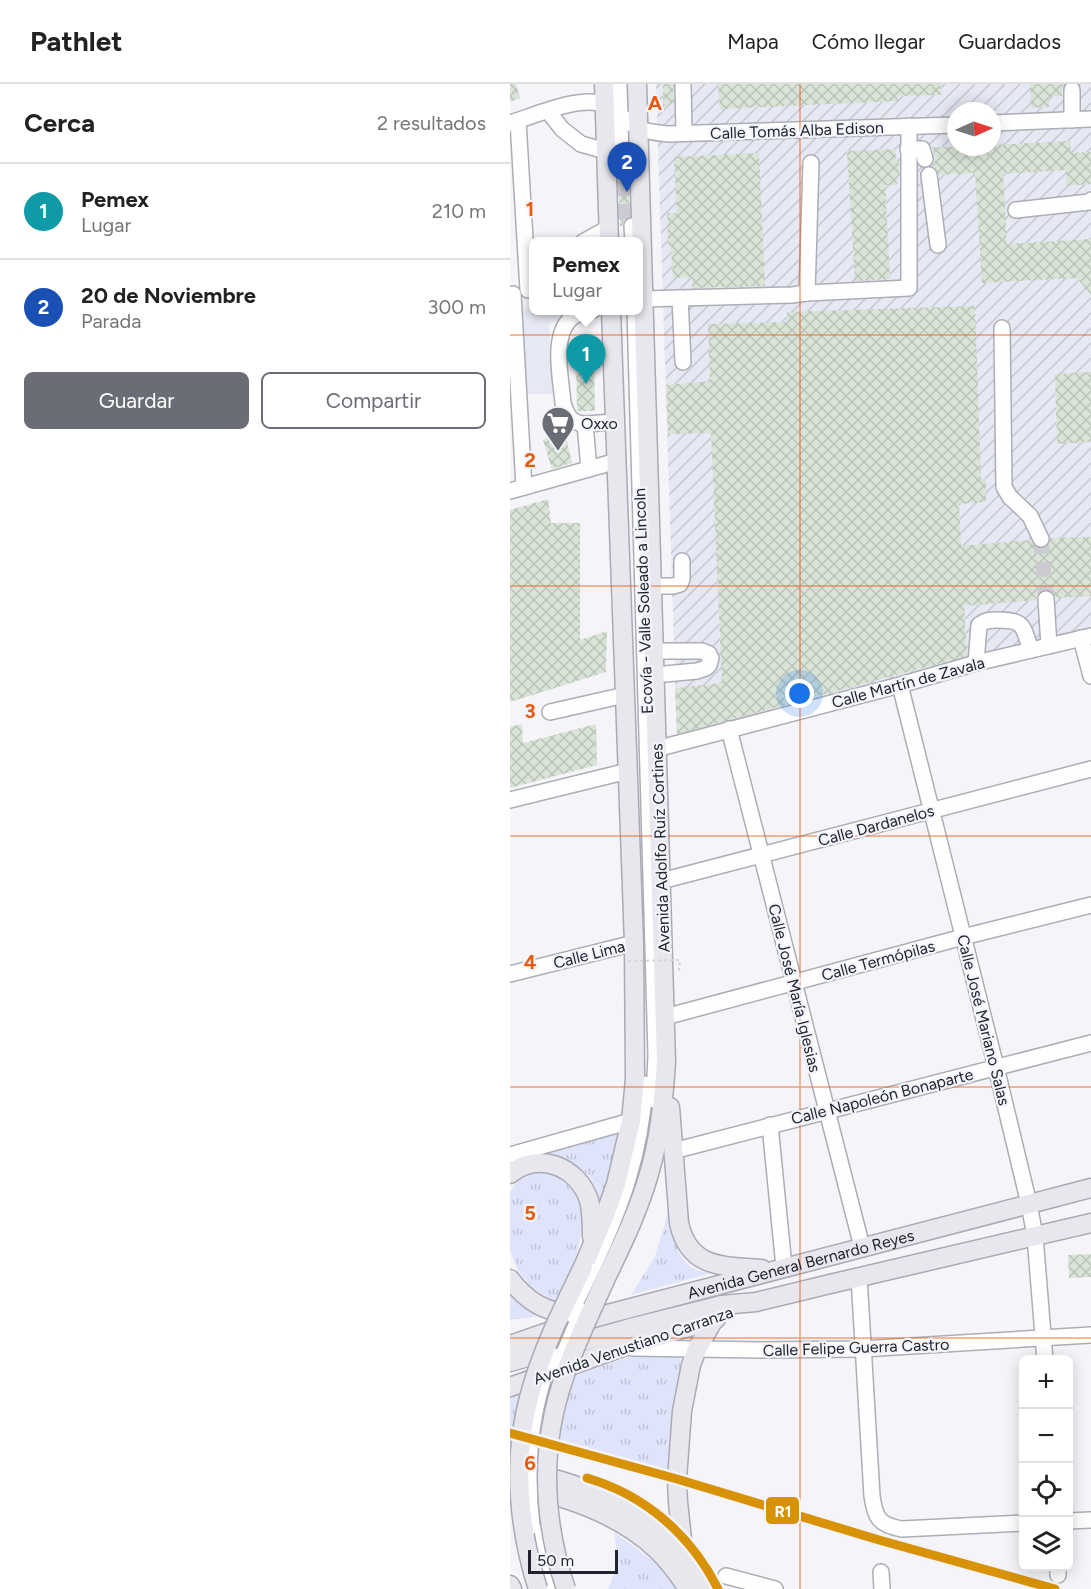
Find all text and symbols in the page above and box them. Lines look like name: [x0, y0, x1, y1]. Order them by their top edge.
text: Pathlet: [30, 24, 122, 58]
text: Mapa: [727, 29, 779, 54]
text: Cómo llegar: [812, 29, 925, 54]
text: Guardados: [958, 29, 1061, 54]
text: A: [648, 91, 663, 115]
north arrow: [947, 102, 1001, 156]
text: Cerca: [24, 107, 95, 139]
text: 2 resultados: [377, 111, 486, 135]
street label: Calle Tomás Alba Edison: [710, 118, 884, 143]
pin: 2: [608, 142, 646, 192]
text: Pemex: [81, 186, 149, 213]
text: 1: [526, 197, 534, 221]
text: 1: [39, 199, 48, 223]
text: 210 m: [432, 199, 486, 223]
text: Lugar: [81, 213, 131, 237]
popup: [529, 237, 643, 315]
text: Pemex: [552, 251, 620, 278]
text: Lugar: [552, 278, 602, 302]
text: 20 de Noviembre: [81, 282, 256, 309]
text: 2: [38, 295, 49, 319]
text: 300 m: [428, 295, 486, 319]
text: Parada: [81, 309, 141, 333]
pin: 1: [566, 334, 606, 384]
button: Guardar: [24, 372, 249, 429]
button: Compartir: [261, 372, 486, 429]
supermarket icon: Oxxo: [540, 405, 576, 452]
place label: Oxxo: [581, 414, 618, 433]
text: 2: [524, 448, 536, 472]
street label: Ecovía - Valle Soleado a Lincoln: [630, 488, 657, 714]
street label: Calle Martín de Zavala: [830, 653, 987, 712]
your location: [785, 679, 814, 708]
text: 3: [524, 699, 536, 723]
street label: Avenida Adolfo Ruíz Cortines: [647, 743, 674, 953]
street label: Calle Dardanelos: [816, 801, 936, 850]
street label: Calle José María Iglesias: [764, 902, 825, 1074]
street label: Calle José Mariano Salas: [953, 933, 1014, 1108]
street label: Calle Lima: [551, 936, 627, 973]
street label: Calle Termópilas: [819, 936, 937, 985]
text: 4: [524, 950, 537, 974]
street label: Calle Napoleón Bonaparte: [789, 1065, 975, 1128]
text: 5: [524, 1201, 536, 1225]
street label: Avenida General Bernardo Reyes: [685, 1226, 916, 1303]
street label: Avenida Venustiano Carranza: [531, 1302, 735, 1389]
street label: Calle Felipe Guerra Castro: [762, 1335, 950, 1360]
map controls: [1019, 1355, 1073, 1571]
button: +: [1019, 1355, 1073, 1409]
button: −: [1019, 1409, 1073, 1463]
text: 6: [524, 1451, 536, 1475]
button: locate: [1019, 1463, 1073, 1517]
line badge: R1: [765, 1496, 800, 1525]
text: R1: [774, 1502, 792, 1521]
button: layers: [1019, 1517, 1073, 1571]
scale bar: [528, 1547, 618, 1574]
text: 50 m: [537, 1551, 574, 1570]

